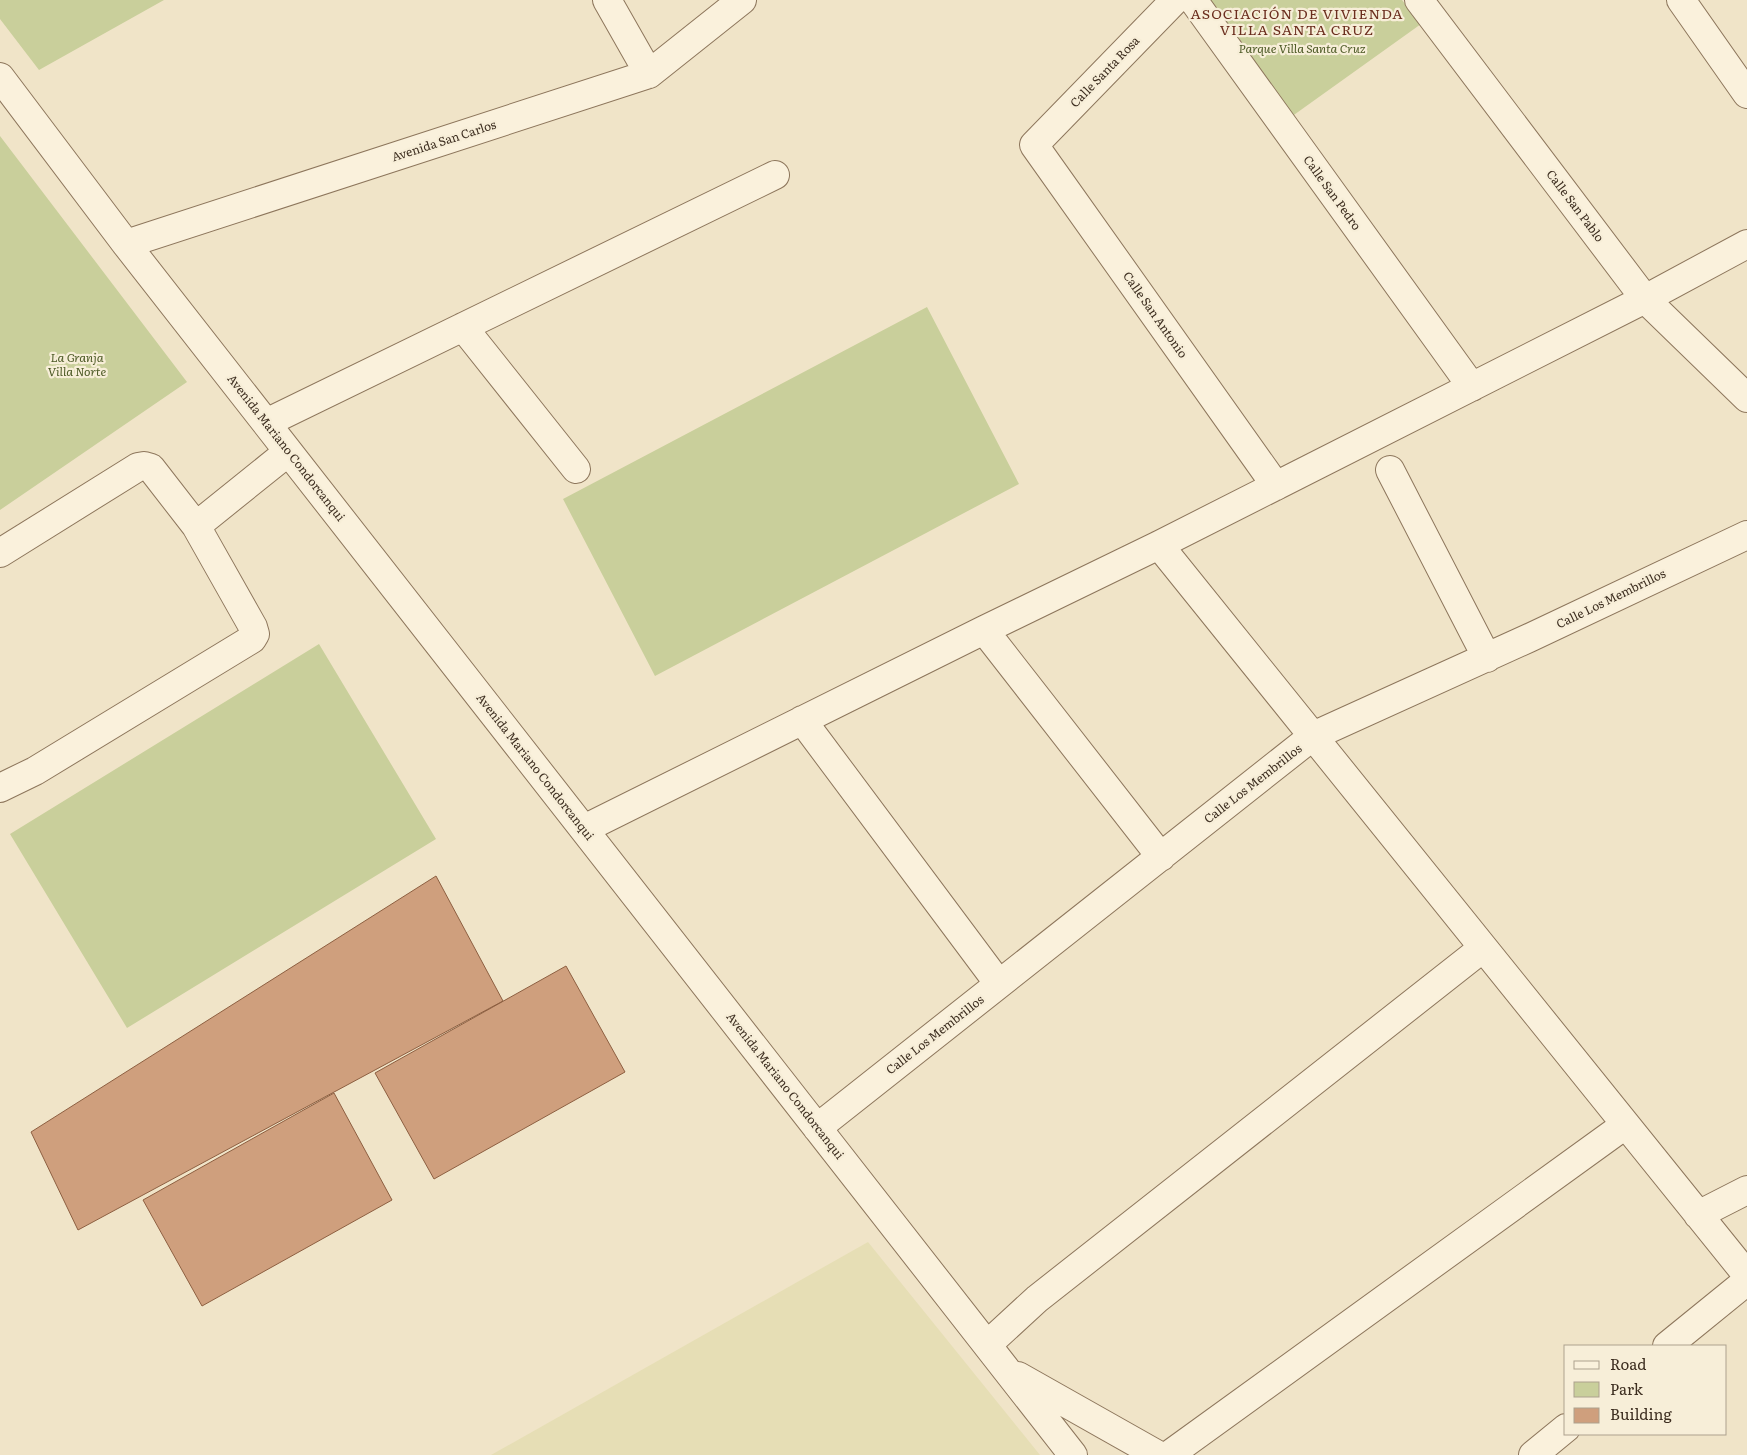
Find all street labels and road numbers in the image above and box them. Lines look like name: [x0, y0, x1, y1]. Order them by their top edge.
street label: Calle Santa Rosa: [1066, 31, 1143, 111]
street label: Avenida San Carlos: [389, 115, 499, 165]
street label: Calle San Pedro: [1300, 151, 1366, 233]
street label: Calle San Pablo: [1543, 165, 1609, 245]
street label: Calle San Antonio: [1119, 268, 1192, 361]
street label: Avenida Mariano Condorcanqui: [224, 370, 350, 525]
street label: Calle Los Membrillos: [1553, 563, 1669, 632]
street label: Avenida Mariano Condorcanqui: [473, 689, 599, 844]
street label: Calle Los Membrillos: [1200, 739, 1306, 827]
street label: Calle Los Membrillos: [882, 990, 988, 1078]
street label: Avenida Mariano Condorcanqui: [723, 1008, 849, 1163]

